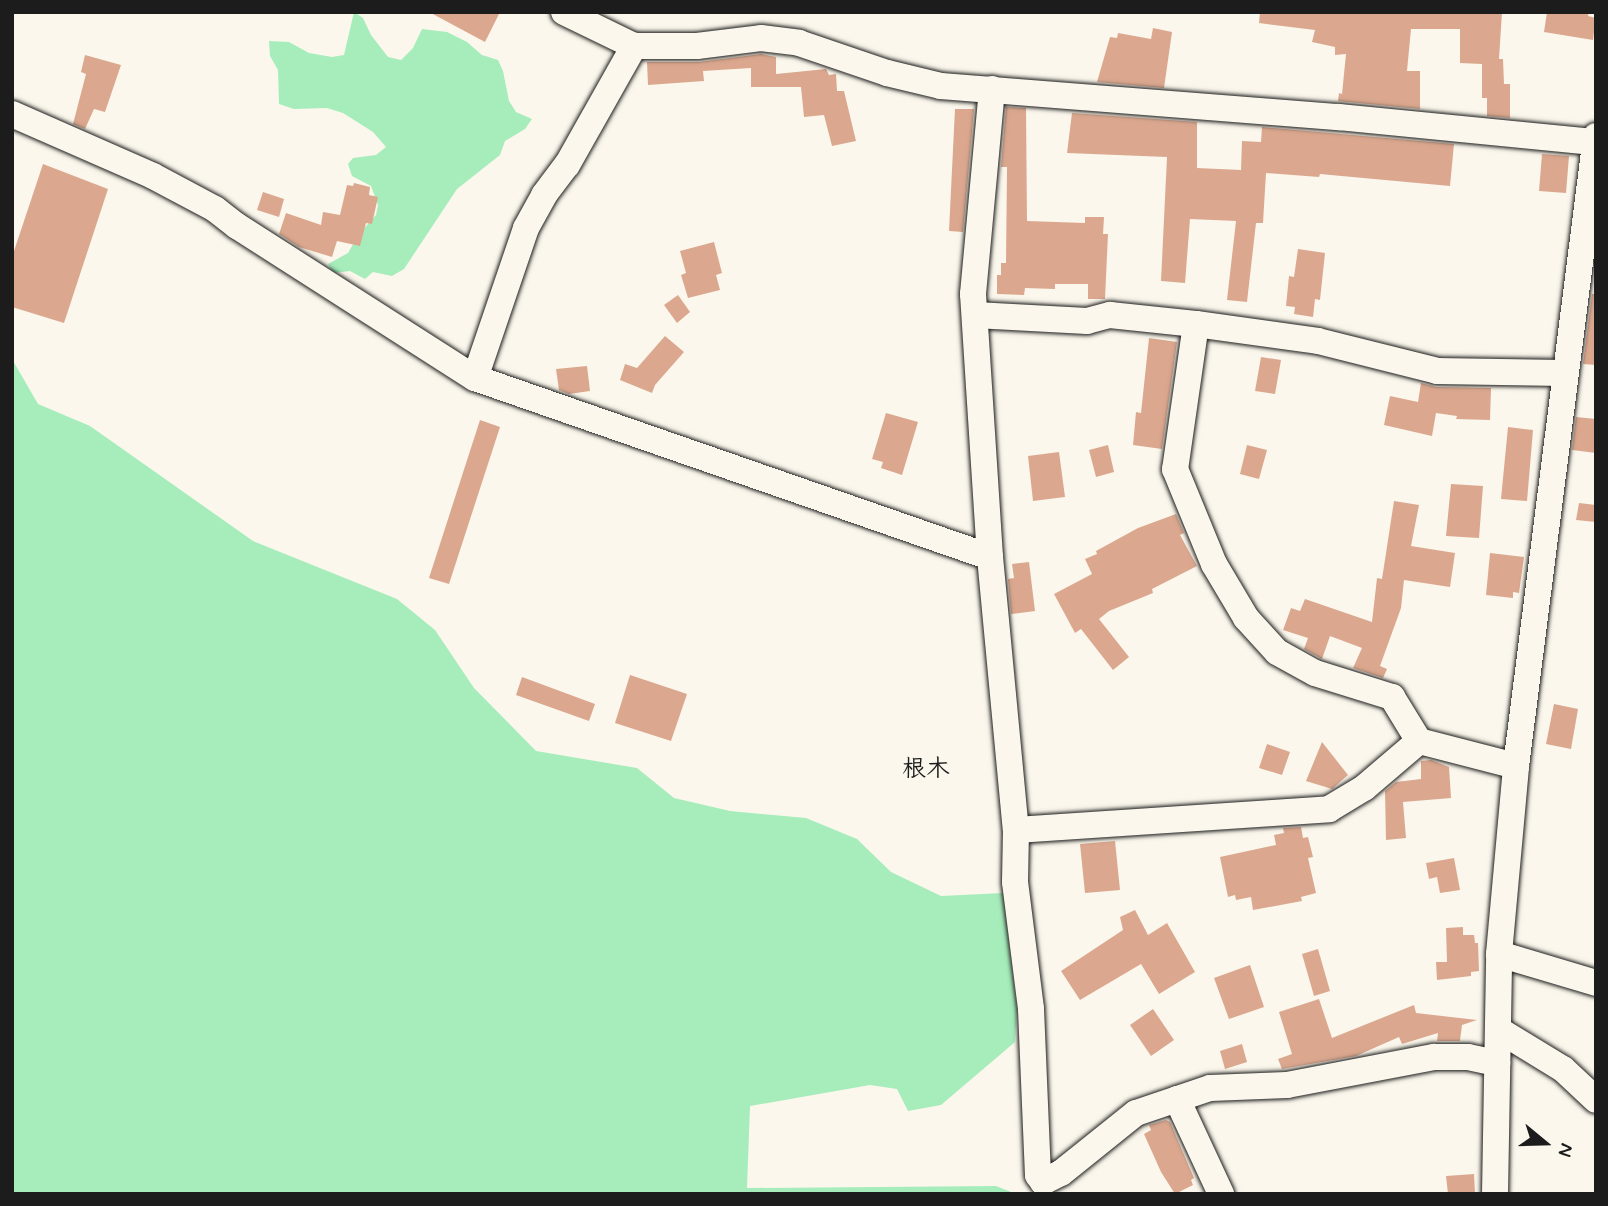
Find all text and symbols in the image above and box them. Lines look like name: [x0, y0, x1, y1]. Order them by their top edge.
district label: 根木: [902, 756, 950, 784]
north arrow: [1510, 1108, 1580, 1178]
text: N: [1551, 1140, 1579, 1160]

